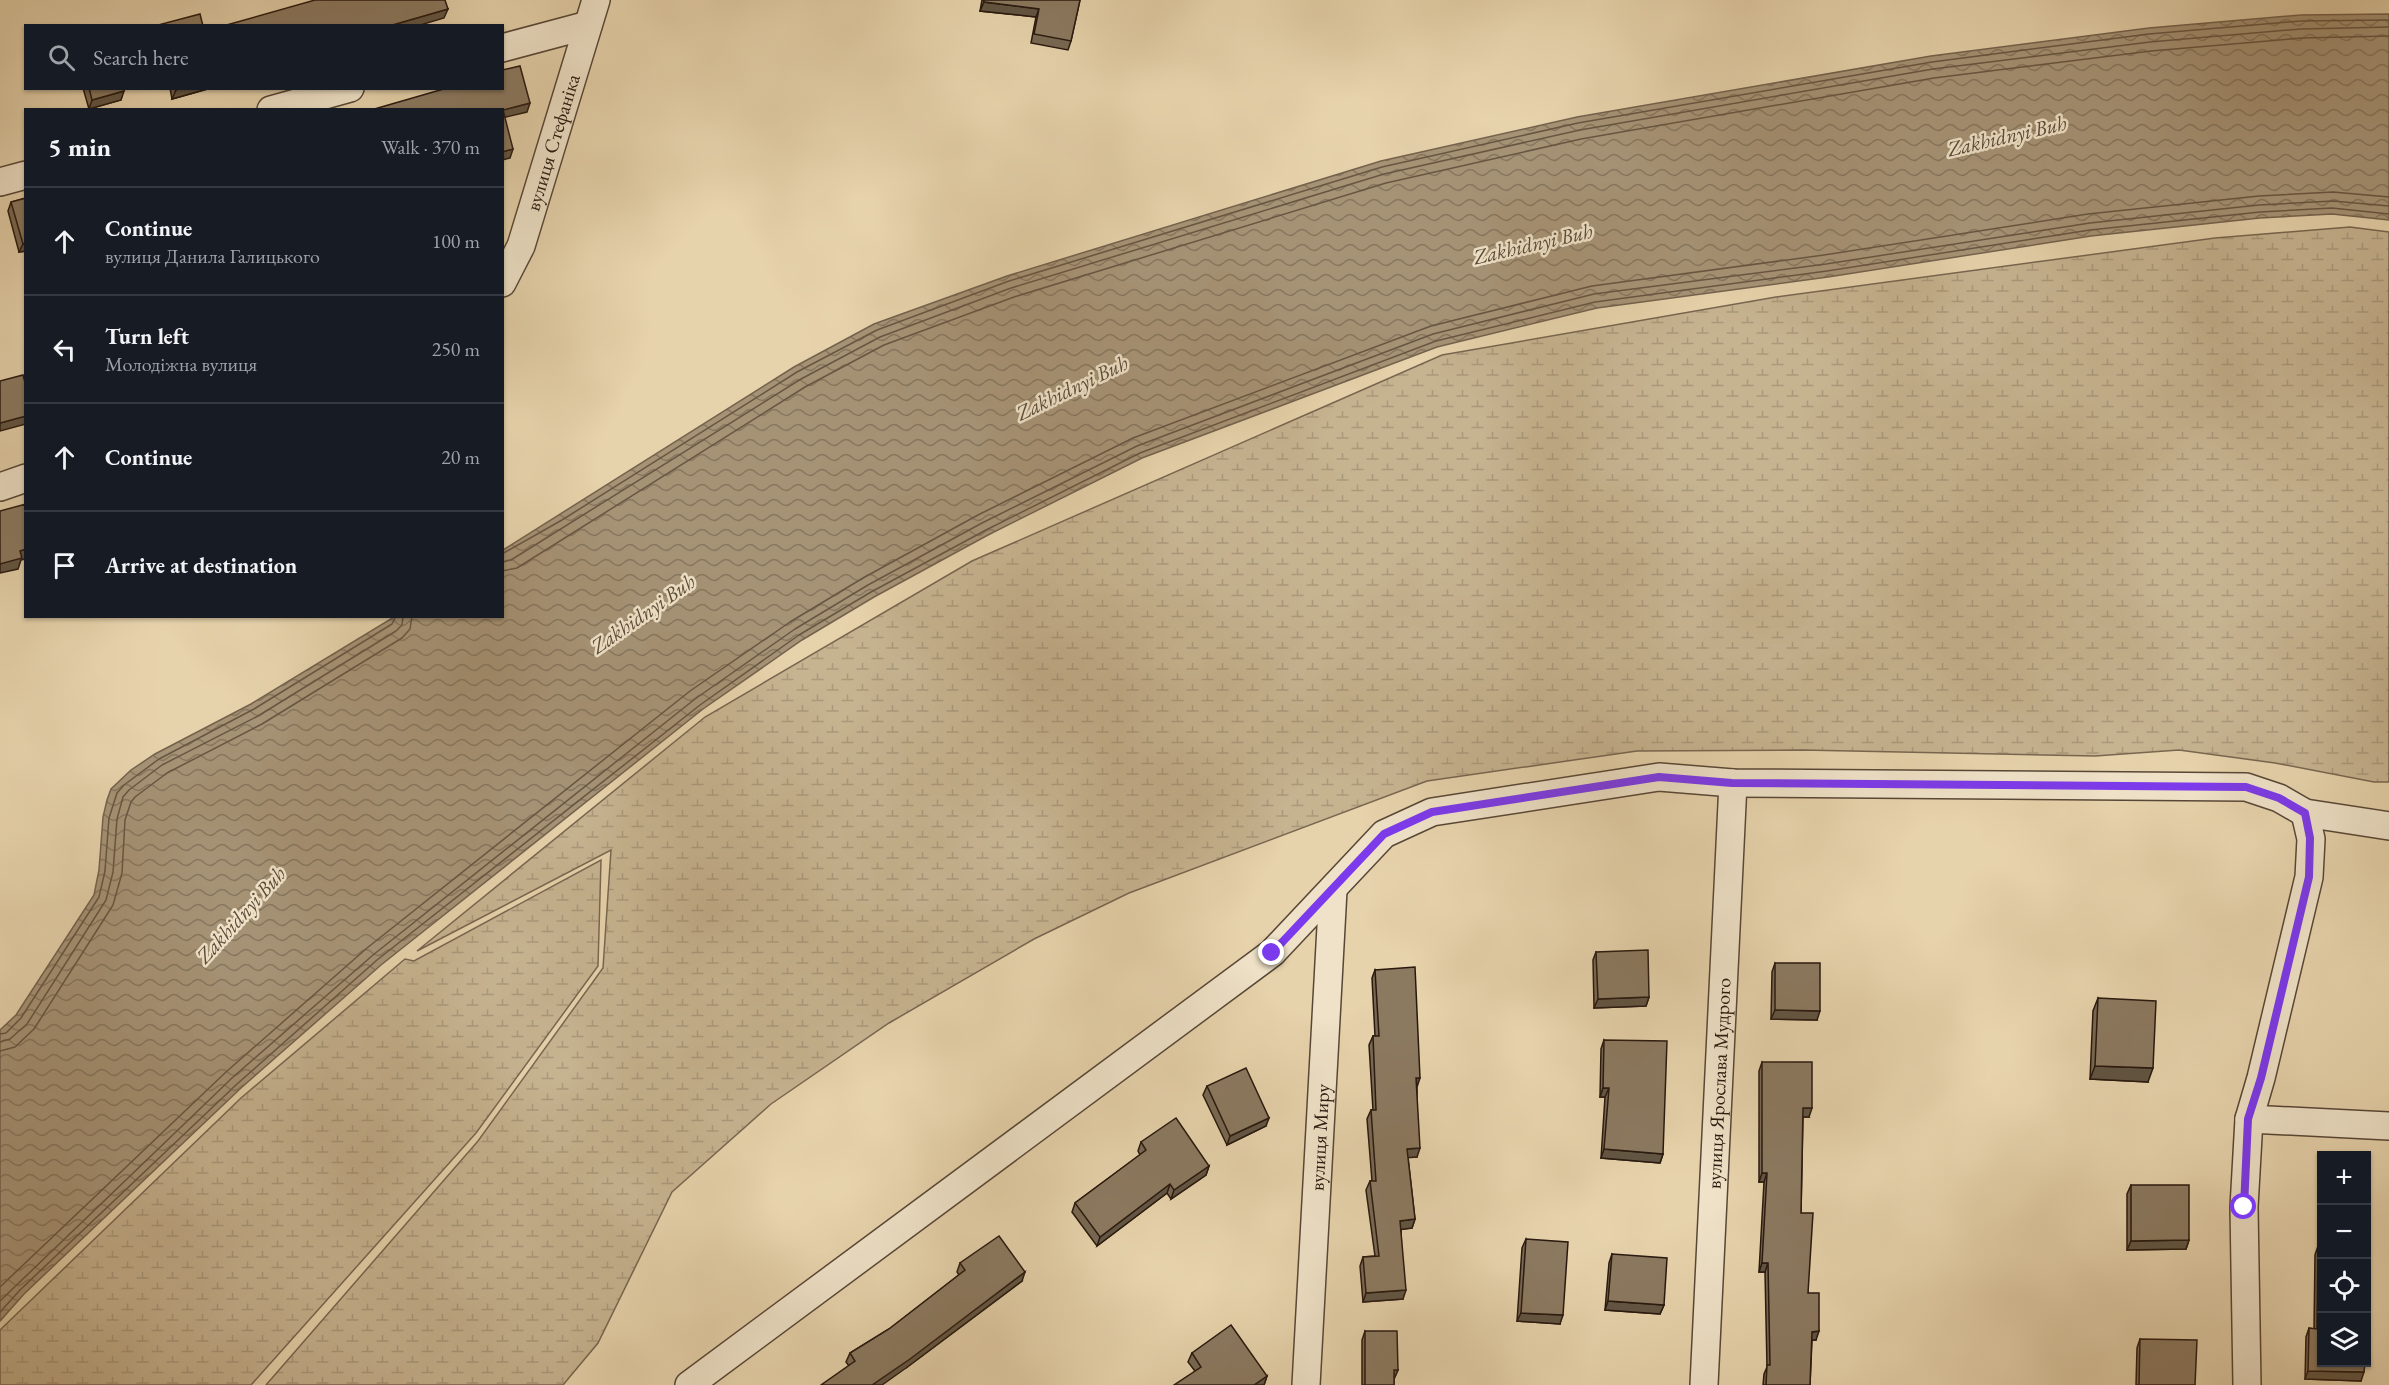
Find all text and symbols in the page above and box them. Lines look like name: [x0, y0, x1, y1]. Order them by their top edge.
search box: [24, 24, 504, 90]
icon: search: [45, 41, 78, 74]
text: Search here: [93, 43, 188, 72]
street label: вулиця Стефаніка: [520, 71, 586, 214]
water label: Zakhidnyi Buh: [1944, 109, 2069, 163]
text: 5 min: [48, 130, 111, 164]
text: Walk · 370 m: [381, 134, 480, 160]
text: Continue: [105, 214, 192, 243]
water label: Zakhidnyi Buh: [1470, 217, 1595, 271]
icon: ahead: [48, 225, 81, 258]
text: 100 m: [432, 228, 480, 254]
text: вулиця Данила Галицького: [105, 243, 320, 269]
text: Turn left: [105, 322, 189, 351]
icon: left: [48, 333, 81, 366]
text: 250 m: [432, 336, 480, 362]
water label: Zakhidnyi Buh: [1010, 349, 1132, 427]
text: Молодіжна вулиця: [105, 351, 257, 377]
icon: ahead: [48, 441, 81, 474]
text: Continue: [105, 443, 192, 472]
text: 20 m: [441, 444, 480, 470]
icon: arrive: [48, 549, 81, 582]
text: Arrive at destination: [105, 551, 297, 580]
water label: Zakhidnyi Buh: [584, 568, 700, 660]
water label: Zakhidnyi Buh: [189, 860, 291, 970]
route end: [1258, 939, 1284, 965]
street label: вулиця Ярослава Мудрого: [1700, 977, 1737, 1189]
street label: вулиця Миру: [1304, 1083, 1335, 1192]
map controls: [2317, 1151, 2371, 1367]
button: +: [2317, 1151, 2371, 1205]
route start: [2230, 1193, 2256, 1219]
button: −: [2317, 1205, 2371, 1259]
button: locate: [2317, 1259, 2371, 1313]
button: layers: [2317, 1313, 2371, 1367]

